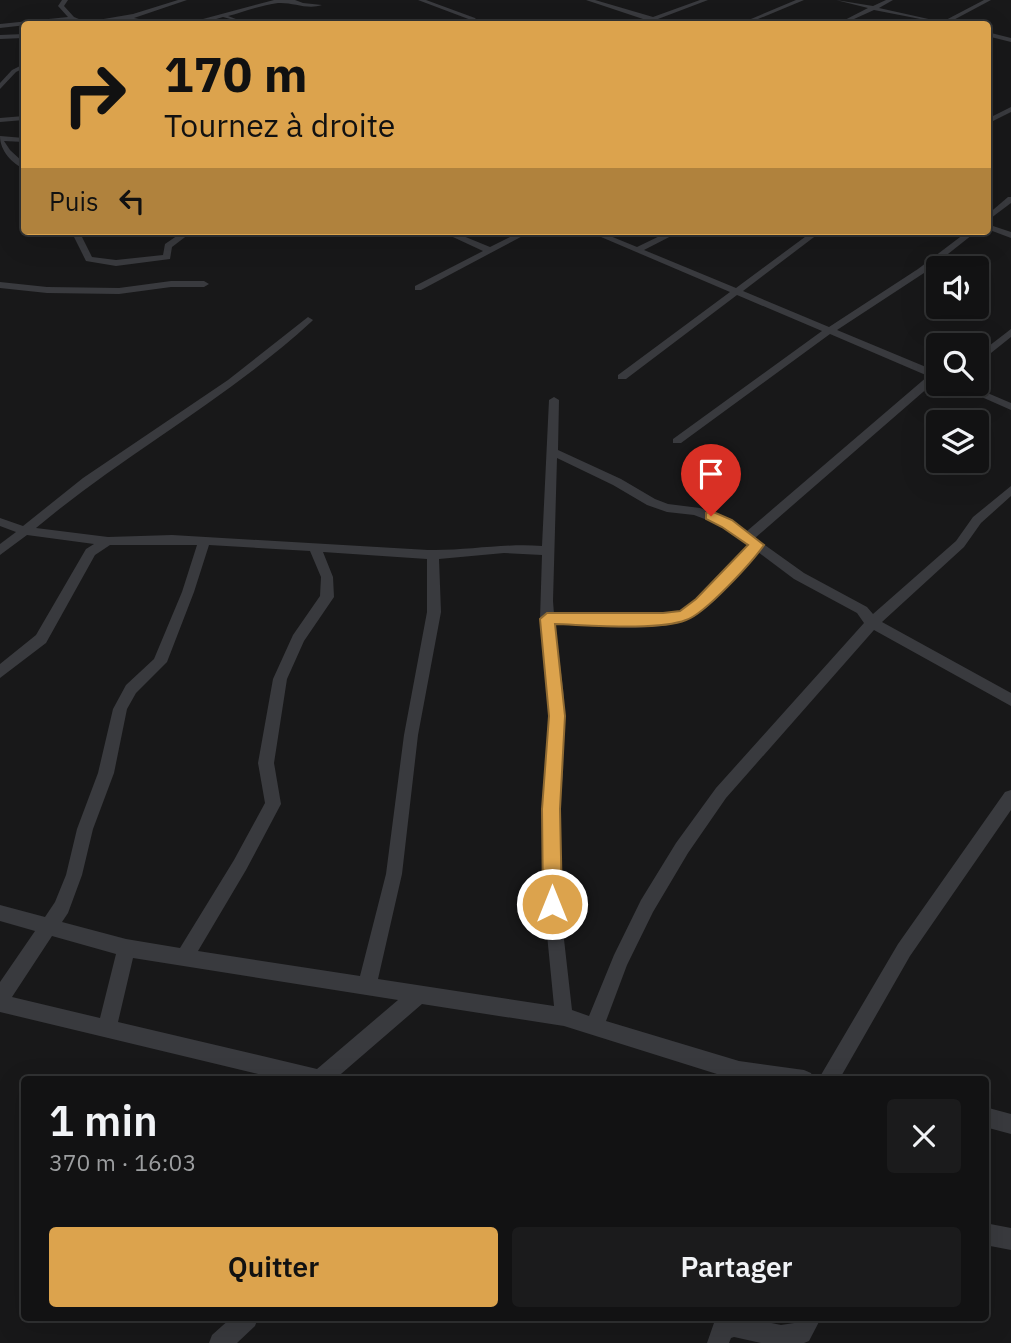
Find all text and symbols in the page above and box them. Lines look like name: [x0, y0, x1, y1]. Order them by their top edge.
text: 170 m: [164, 42, 308, 105]
icon: right: [49, 49, 140, 140]
text: Tournez à droite: [164, 104, 395, 146]
icon: left: [113, 182, 151, 220]
text: Puis: [49, 184, 99, 218]
map controls: [926, 256, 989, 473]
button: sound: [926, 256, 989, 319]
button: search: [926, 333, 989, 396]
button: layers: [926, 410, 989, 473]
pin: [681, 444, 741, 516]
icon: arrive: [692, 455, 730, 493]
position arrow: [515, 867, 589, 941]
text: 1 min: [49, 1093, 158, 1148]
button: close: [887, 1099, 961, 1173]
text: 370 m · 16:03: [49, 1147, 196, 1177]
button: Quitter: [49, 1227, 498, 1307]
button: Partager: [512, 1227, 961, 1307]

